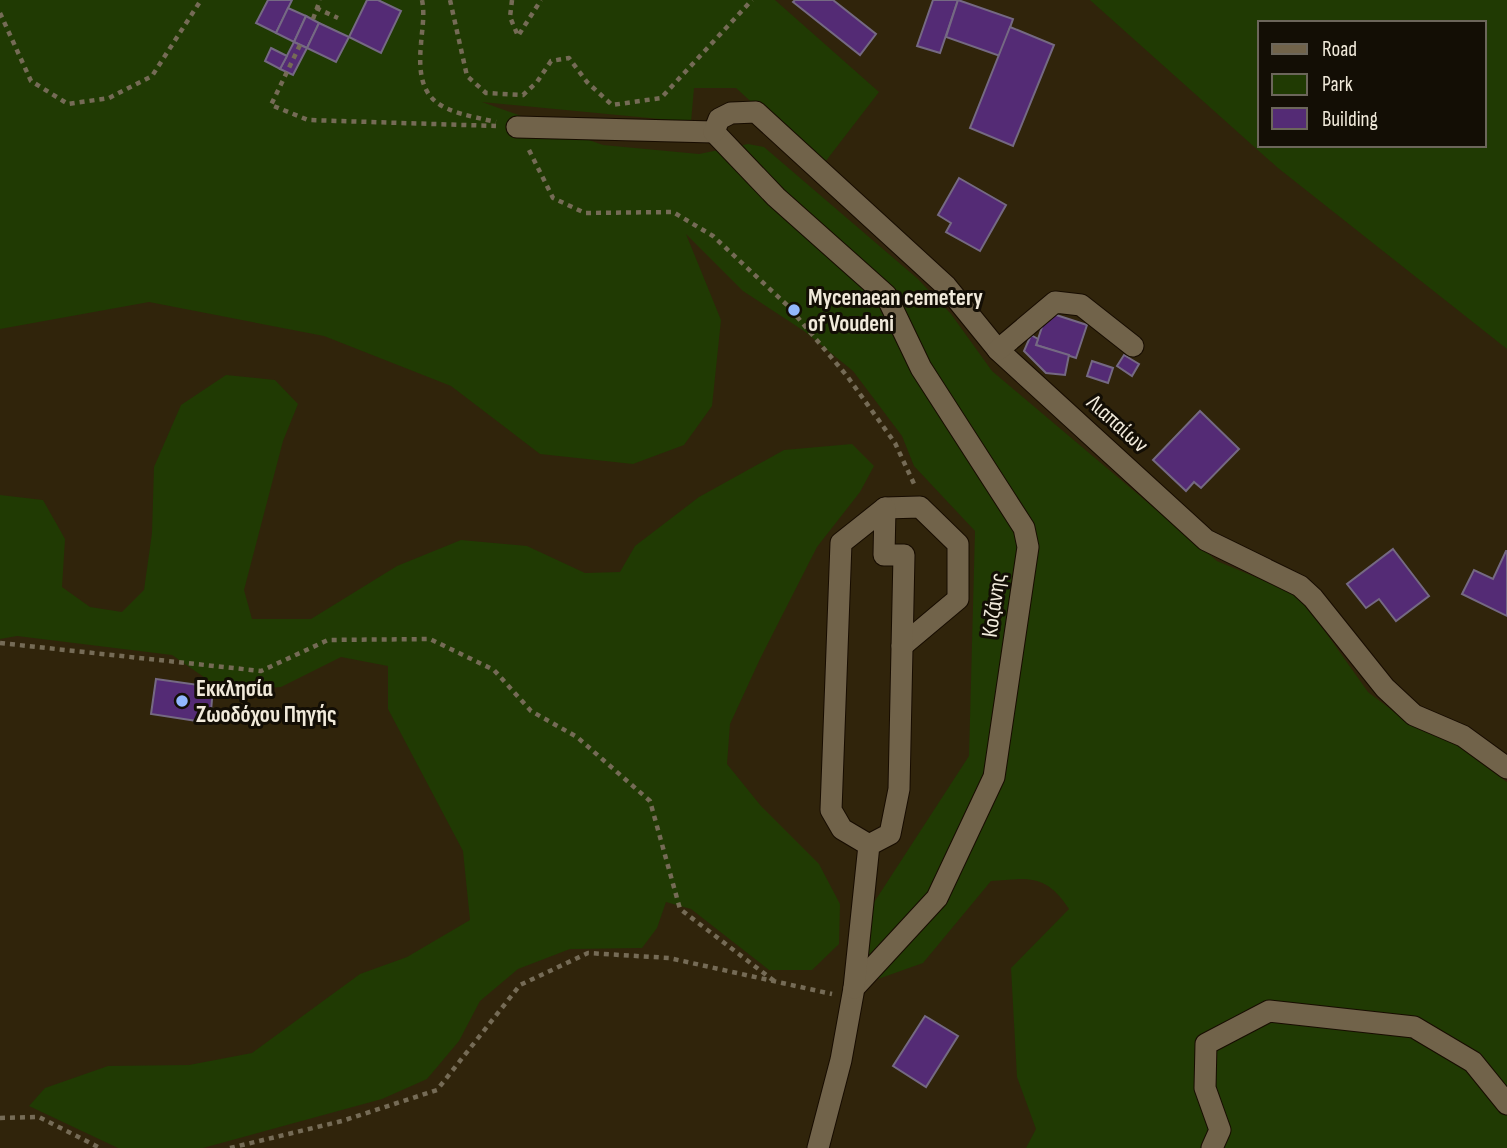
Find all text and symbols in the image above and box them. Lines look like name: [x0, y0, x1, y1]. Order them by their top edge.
legend: [1258, 21, 1486, 147]
text: Road: [1322, 37, 1357, 62]
text: Park: [1322, 72, 1353, 97]
text: Building: [1322, 107, 1378, 132]
place label: Mycenaean cemetery of Voudeni: [808, 284, 983, 338]
marker: Mycenaean cemetery of Voudeni: [786, 302, 802, 318]
street label: Λιαπαίων: [1080, 388, 1154, 459]
street label: Κοζάνης: [976, 571, 1012, 639]
place label: Εκκλησία Ζωοδόχου Πηγής: [196, 675, 337, 729]
marker: Εκκλησία Ζωοδόχου Πηγής: [174, 693, 190, 709]

